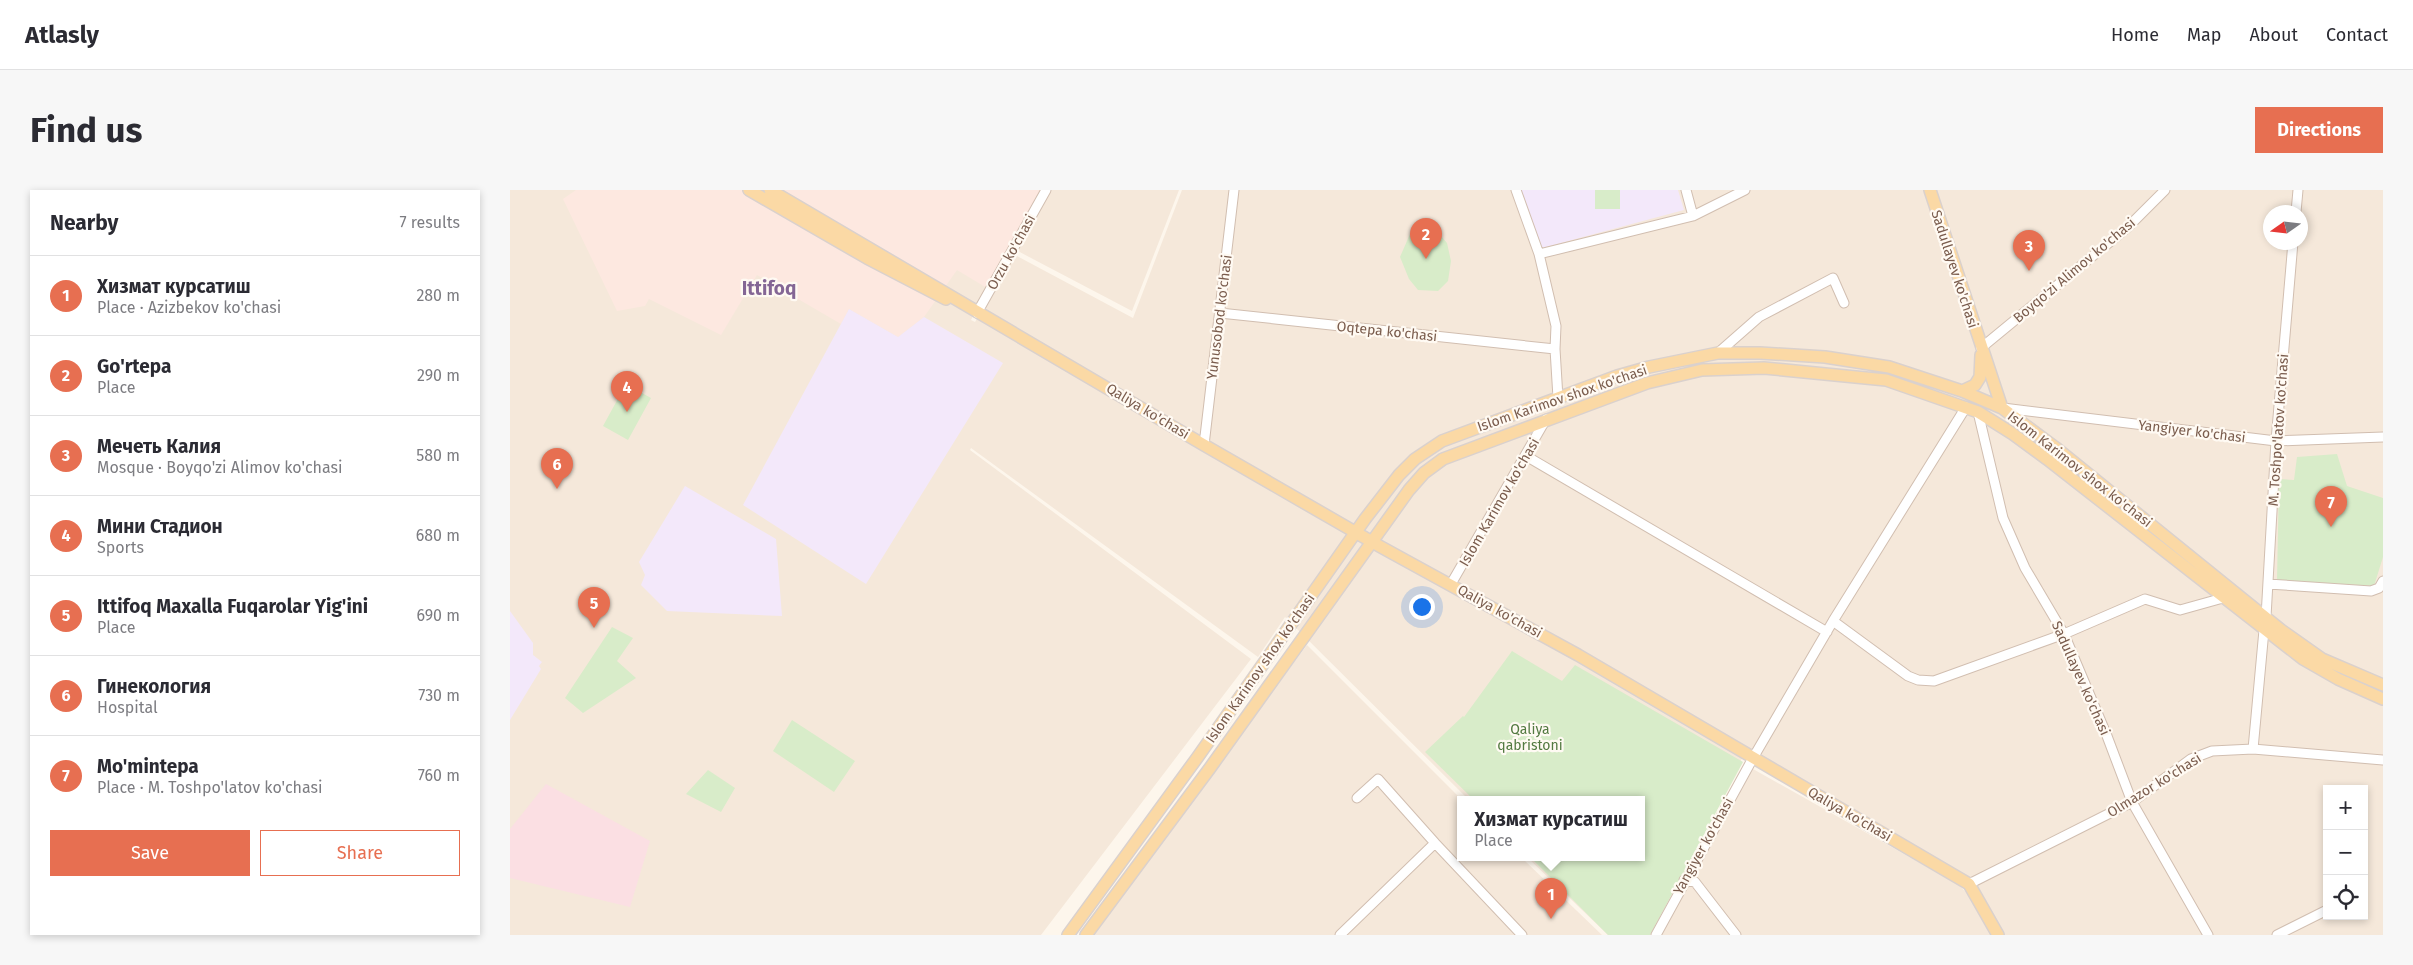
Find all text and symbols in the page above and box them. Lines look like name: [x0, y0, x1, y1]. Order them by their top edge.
text: Atlasly: [25, 21, 99, 49]
text: Home: [2111, 24, 2159, 46]
text: Map: [2187, 24, 2221, 46]
text: About: [2249, 24, 2298, 46]
text: Contact: [2326, 24, 2388, 46]
button: Directions: [2255, 107, 2383, 153]
text: Find us: [30, 109, 142, 151]
north arrow: [2263, 205, 2308, 250]
street label: Sadullayev ko'chasi: [1927, 208, 1982, 330]
text: Nearby: [50, 210, 118, 236]
street label: Orzu ko'chasi: [984, 212, 1039, 293]
text: 7 results: [400, 213, 460, 232]
street label: Boyqo'zi Alimov ko'chasi: [2010, 214, 2139, 326]
pin: 2: [1410, 218, 1442, 259]
pin: 3: [2013, 230, 2045, 271]
street label: Yunusobod ko'chasi: [1203, 254, 1236, 380]
text: Хизмат курсатиш: [97, 275, 251, 298]
district label: Ittifoq: [742, 277, 796, 300]
text: 1: [62, 286, 70, 305]
text: 280 m: [416, 286, 460, 305]
text: Place · Azizbekov ko'chasi: [97, 298, 281, 317]
street label: Oqtepa ko'chasi: [1336, 318, 1438, 345]
street label: M. Toshpo'latov ko'chasi: [2265, 353, 2292, 507]
text: Go'rtepa: [97, 355, 171, 378]
street label: Islom Karimov shox ko'chasi: [1475, 361, 1649, 436]
text: 2: [62, 366, 70, 385]
text: 290 m: [417, 366, 460, 385]
pin: 4: [611, 371, 643, 412]
text: Place: [97, 378, 136, 397]
street label: Qaliya ko'chasi: [1103, 380, 1192, 443]
street label: Islom Karimov shox ko'chasi: [2004, 408, 2155, 531]
street label: Yangiyer ko'chasi: [2137, 416, 2247, 447]
text: Мечеть Калия: [97, 435, 221, 458]
street label: Islom Karimov ko'chasi: [1456, 435, 1543, 569]
text: 3: [62, 446, 70, 465]
text: 580 m: [416, 446, 460, 465]
pin: 6: [541, 448, 573, 489]
text: Mosque · Boyqo'zi Alimov ko'chasi: [97, 458, 342, 477]
pin: 7: [2315, 486, 2347, 527]
text: Мини Стадион: [97, 515, 223, 538]
text: 4: [61, 526, 71, 545]
text: 680 m: [416, 526, 460, 545]
text: Sports: [97, 538, 144, 557]
street label: Qaliya ko'chasi: [1455, 581, 1545, 642]
pin: 5: [578, 587, 610, 628]
street label: Islom Karimov shox ko'chasi: [1202, 590, 1319, 746]
your location: [1409, 594, 1435, 620]
text: Ittifoq Maxalla Fuqarolar Yig'ini: [97, 595, 368, 618]
text: 5: [62, 606, 70, 625]
text: 690 m: [416, 606, 460, 625]
text: Place: [97, 618, 136, 637]
street label: Sadullayev ko'chasi: [2048, 618, 2113, 738]
text: Гинекология: [97, 675, 211, 698]
text: 6: [61, 686, 71, 705]
text: 730 m: [418, 686, 460, 705]
text: Hospital: [97, 698, 158, 717]
park label: Qaliya qabristoni: [1497, 721, 1563, 754]
street label: Olmazor ko'chasi: [2104, 750, 2204, 821]
text: Mo'mintepa: [97, 755, 199, 778]
text: 7: [62, 766, 70, 785]
text: 760 m: [418, 766, 460, 785]
text: Place · M. Toshpo'latov ko'chasi: [97, 778, 323, 797]
street label: Qaliya ko'chasi: [1805, 784, 1895, 845]
map controls: [2323, 785, 2368, 920]
button: +: [2323, 785, 2368, 830]
street label: Yangiyer ko'chasi: [1670, 795, 1737, 898]
popup: [1457, 796, 1645, 861]
text: Хизмат курсатиш: [1474, 808, 1628, 831]
button: Save: [50, 830, 250, 876]
button: Share: [260, 830, 460, 876]
button: −: [2323, 830, 2368, 875]
text: Place: [1474, 831, 1513, 850]
button: locate: [2323, 875, 2368, 920]
pin: 1: [1535, 878, 1567, 919]

